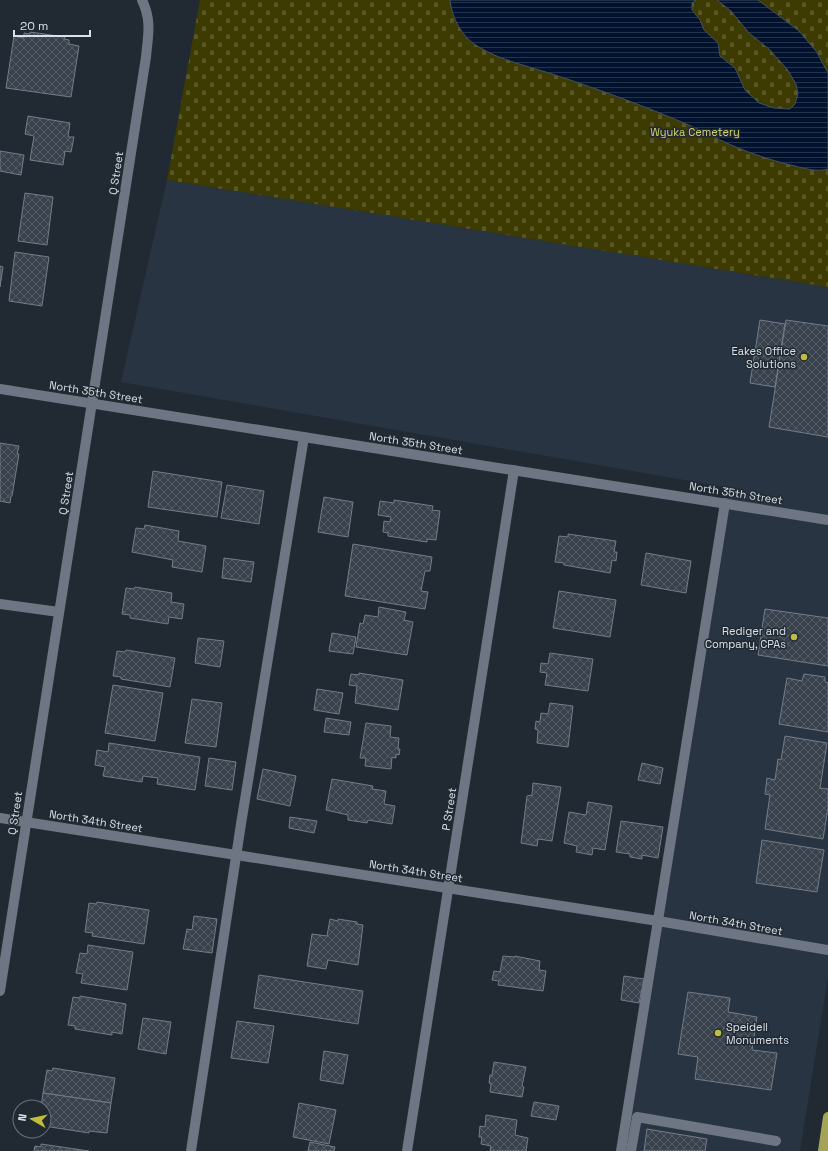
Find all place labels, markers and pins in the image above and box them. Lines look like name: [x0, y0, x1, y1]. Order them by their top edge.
place label: Eakes Office Solutions: [731, 344, 796, 371]
marker: Eakes Office Solutions: [799, 352, 809, 362]
place label: Rediger and Company, CPAs: [705, 624, 786, 651]
marker: Rediger and Company, CPAs: [789, 632, 799, 642]
place label: Speidell Monuments: [726, 1020, 789, 1047]
marker: Speidell Monuments: [713, 1028, 723, 1038]

